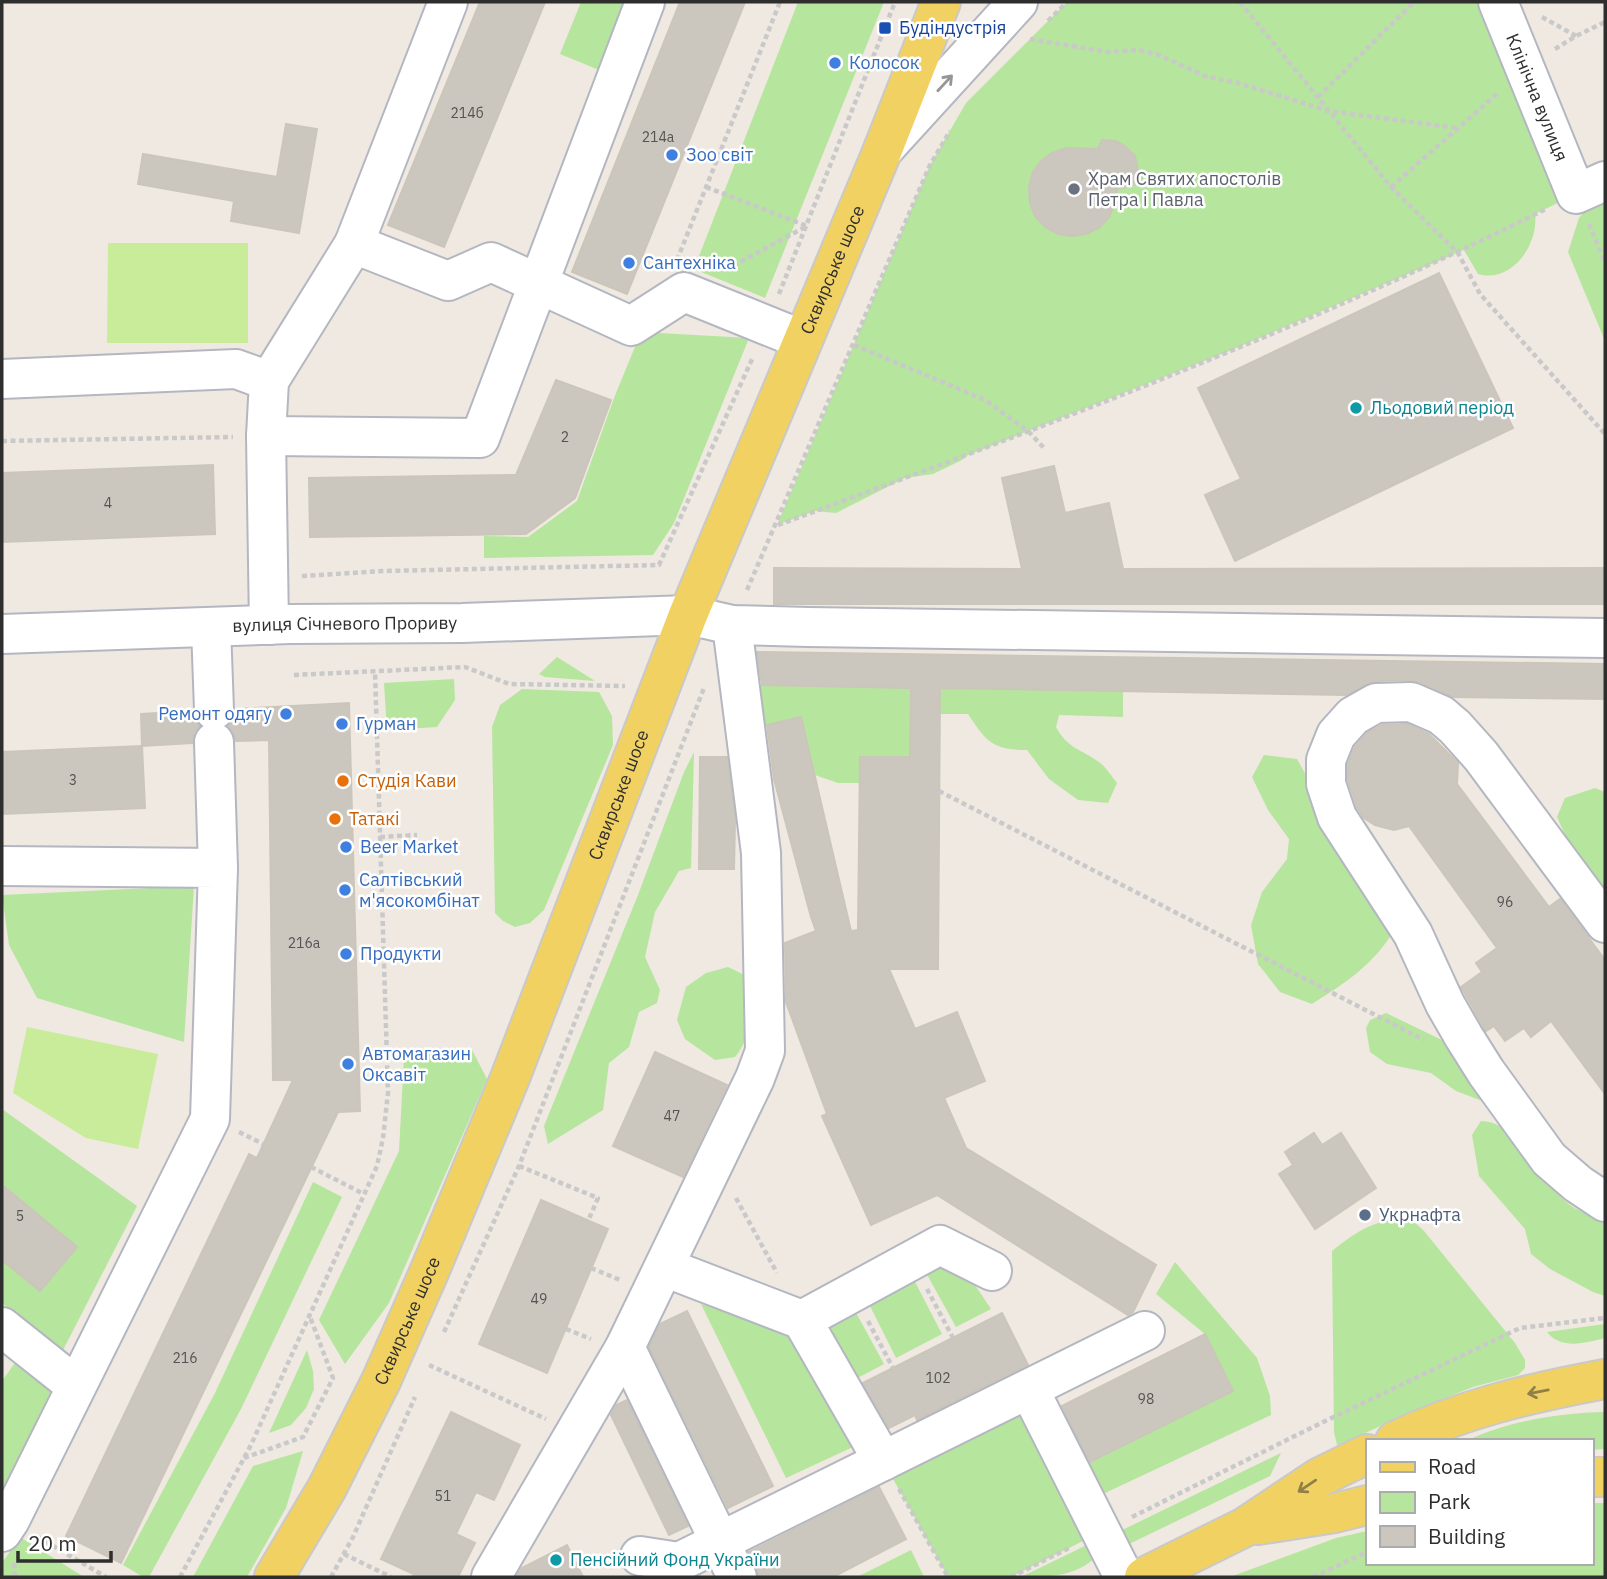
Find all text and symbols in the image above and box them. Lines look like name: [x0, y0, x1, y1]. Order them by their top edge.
place label: Будіндустрія: [899, 16, 1006, 39]
marker: Будіндустрія: [877, 20, 893, 36]
street label: Клінічна вулиця: [1501, 30, 1573, 164]
place label: Колосок: [849, 51, 920, 74]
marker: Колосок: [827, 55, 843, 71]
one-way arrow: [937, 74, 953, 92]
house number: 214б: [450, 104, 484, 122]
house number: 214а: [642, 128, 675, 146]
place label: Зоо світ: [686, 143, 754, 166]
marker: Зоо світ: [664, 147, 680, 163]
place label: Храм Святих апостолів Петра і Павла: [1088, 167, 1281, 211]
marker: Храм Святих апостолів Петра і Павла: [1066, 181, 1082, 197]
street label: Сквирське шосе: [795, 202, 869, 338]
place label: Сантехніка: [643, 251, 736, 274]
marker: Сантехніка: [621, 255, 637, 271]
place label: Льодовий період: [1370, 396, 1514, 419]
marker: Льодовий період: [1348, 400, 1364, 416]
house number: 2: [561, 428, 569, 446]
house number: 4: [104, 494, 112, 512]
street label: вулиця Січневого Прориву: [232, 611, 457, 637]
place label: Ремонт одягу: [158, 702, 272, 725]
marker: Ремонт одягу: [278, 706, 294, 722]
place label: Гурман: [356, 712, 416, 735]
marker: Гурман: [334, 716, 350, 732]
street label: Сквирське шосе: [583, 726, 654, 863]
place label: Студія Кави: [357, 769, 457, 792]
house number: 3: [69, 771, 77, 789]
marker: Студія Кави: [335, 773, 351, 789]
place label: Татакі: [349, 807, 400, 830]
marker: Татакі: [327, 811, 343, 827]
place label: Beer Market: [360, 835, 459, 858]
marker: Beer Market: [338, 839, 354, 855]
place label: Салтівський м'ясокомбінат: [359, 868, 480, 912]
marker: Салтівський м'ясокомбінат: [337, 882, 353, 898]
house number: 96: [1497, 893, 1513, 911]
house number: 216а: [288, 934, 321, 952]
place label: Продукти: [360, 942, 442, 965]
marker: Продукти: [338, 946, 354, 962]
place label: Автомагазин Оксавіт: [362, 1042, 471, 1086]
marker: Автомагазин Оксавіт: [340, 1056, 356, 1072]
house number: 47: [664, 1107, 680, 1125]
place label: Укрнафта: [1379, 1203, 1461, 1226]
house number: 5: [16, 1207, 24, 1225]
marker: Укрнафта: [1357, 1207, 1373, 1223]
street label: Сквирське шосе: [369, 1253, 445, 1388]
house number: 49: [531, 1290, 547, 1308]
house number: 216: [172, 1349, 198, 1367]
house number: 102: [925, 1369, 951, 1387]
one-way arrow: [1527, 1386, 1550, 1399]
house number: 98: [1138, 1390, 1154, 1408]
legend: [1366, 1439, 1593, 1565]
text: Road: [1428, 1452, 1476, 1480]
one-way arrow: [1298, 1478, 1317, 1493]
house number: 51: [435, 1487, 451, 1505]
text: Park: [1428, 1487, 1471, 1515]
scale bar: [18, 1520, 110, 1564]
text: Building: [1428, 1522, 1505, 1550]
text: 20 m: [28, 1529, 77, 1557]
place label: Пенсійний Фонд України: [570, 1548, 780, 1571]
marker: Пенсійний Фонд України: [548, 1552, 564, 1568]

